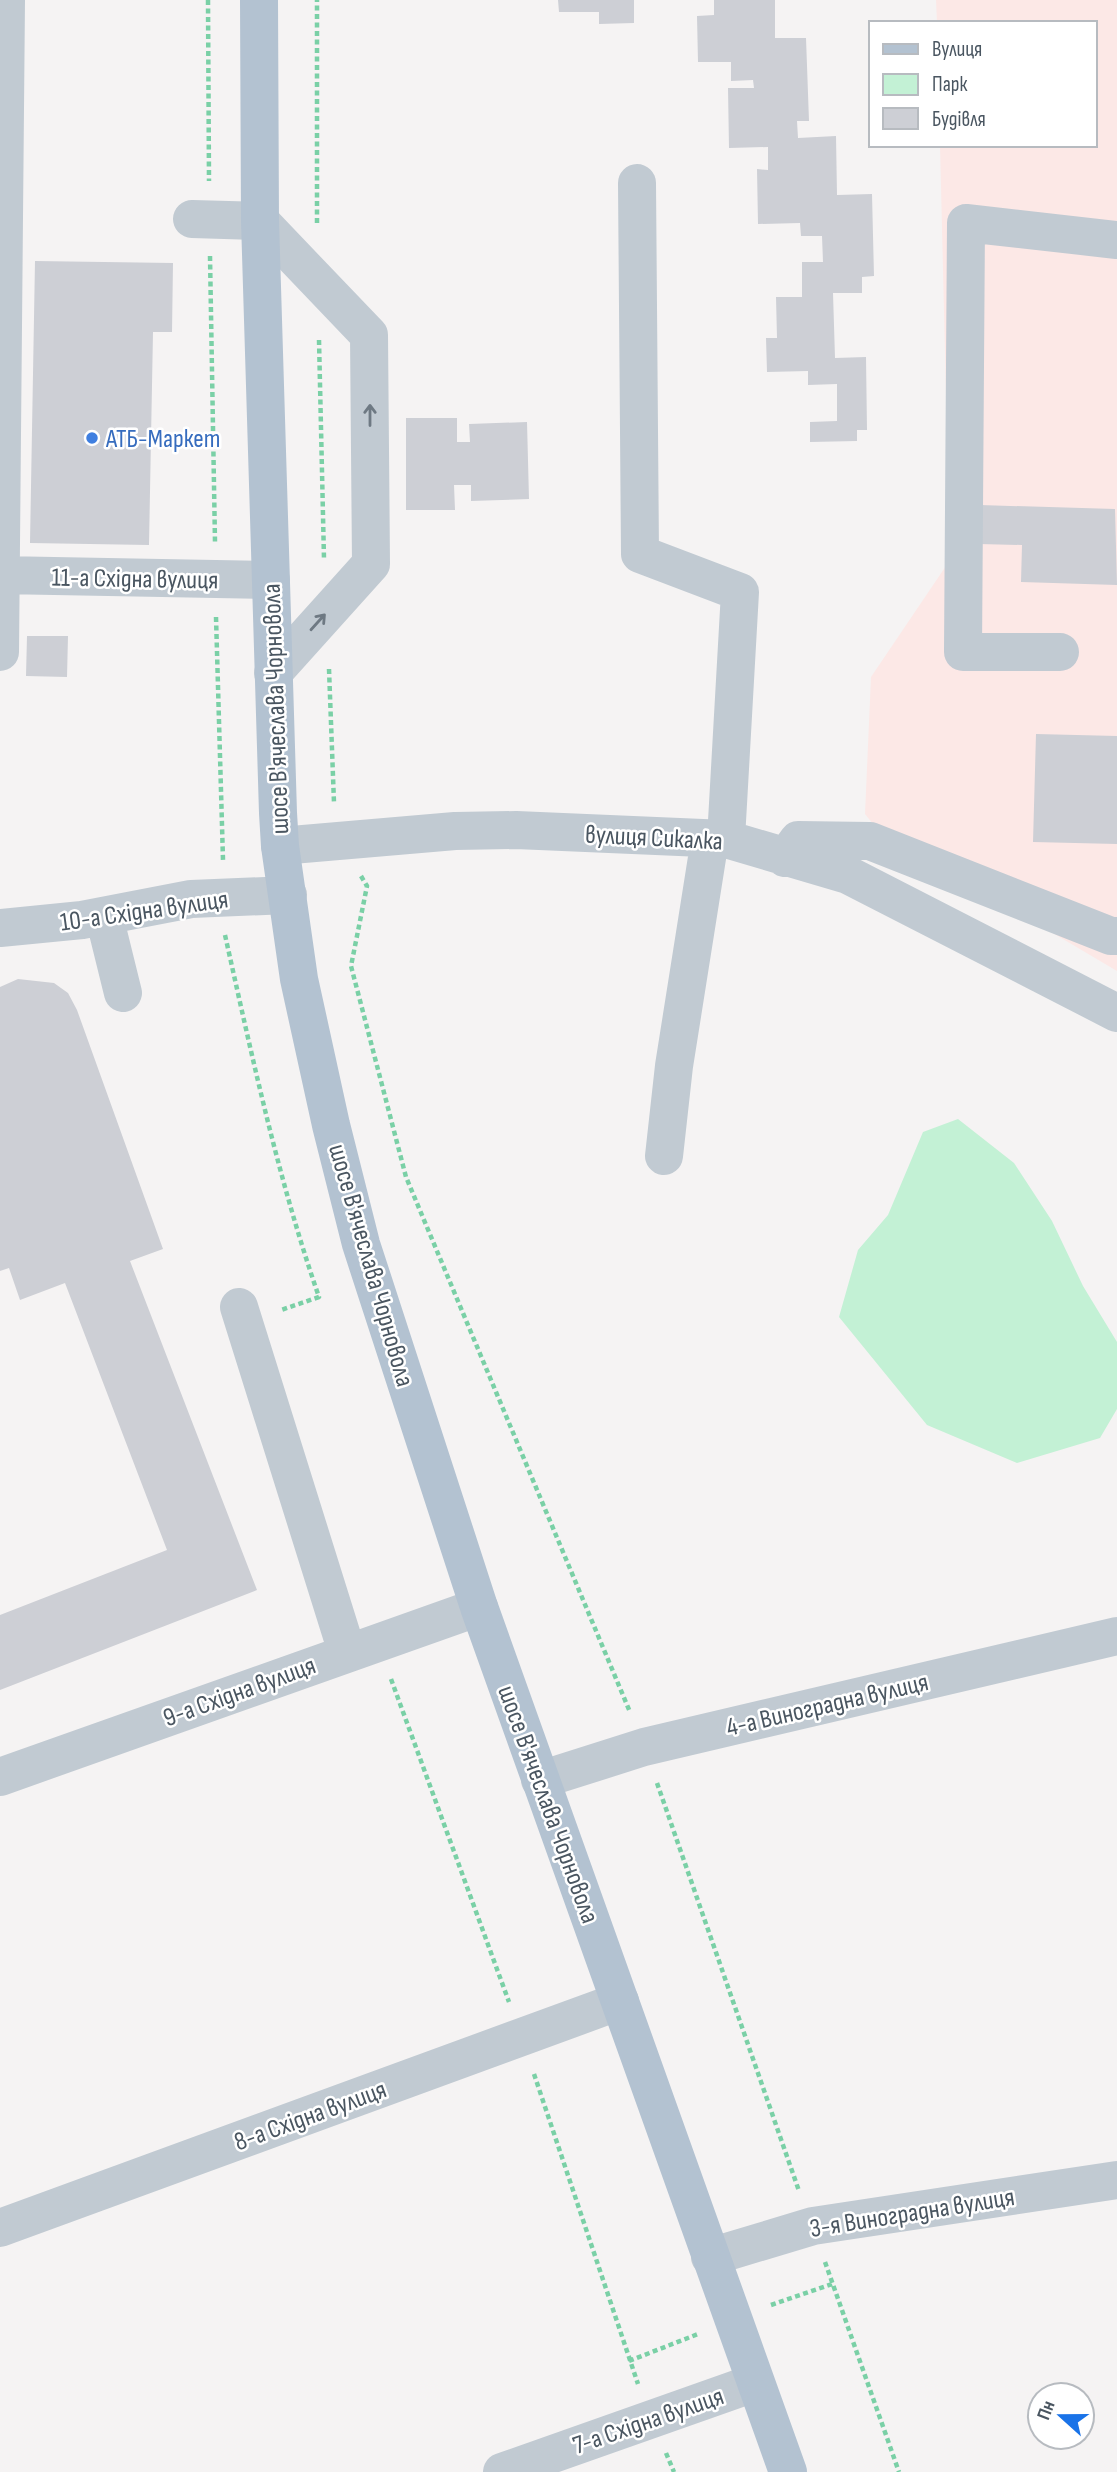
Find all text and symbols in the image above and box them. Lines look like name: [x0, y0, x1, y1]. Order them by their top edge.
legend: [869, 21, 1096, 147]
text: Вулиця: [932, 37, 982, 62]
text: Парк: [932, 72, 967, 97]
text: Будівля: [932, 107, 986, 132]
one-way arrow: [363, 404, 377, 427]
place label: АТБ-Маркет: [105, 424, 221, 455]
marker: АТБ-Маркет: [84, 430, 100, 446]
street label: 11-а Східна вулиця: [51, 563, 219, 596]
street label: шосе В'ячеслава Чорновола: [257, 583, 296, 835]
one-way arrow: [310, 613, 326, 631]
street label: вулиця Сикалка: [584, 819, 724, 858]
street label: 10-а Східна вулиця: [58, 884, 230, 939]
street label: шосе В'ячеслава Чорновола: [321, 1141, 420, 1390]
street label: 9-а Східна вулиця: [159, 1650, 320, 1734]
street label: 4-а Виноградна вулиця: [723, 1667, 931, 1744]
street label: шосе В'ячеслава Чорновола: [490, 1681, 605, 1928]
street label: 8-а Східна вулиця: [230, 2075, 391, 2158]
street label: 3-я Виноградна вулиця: [808, 2182, 1017, 2245]
street label: 7-а Східна вулиця: [569, 2381, 728, 2462]
north arrow: [1026, 2381, 1096, 2451]
text: Пн: [1033, 2398, 1061, 2423]

